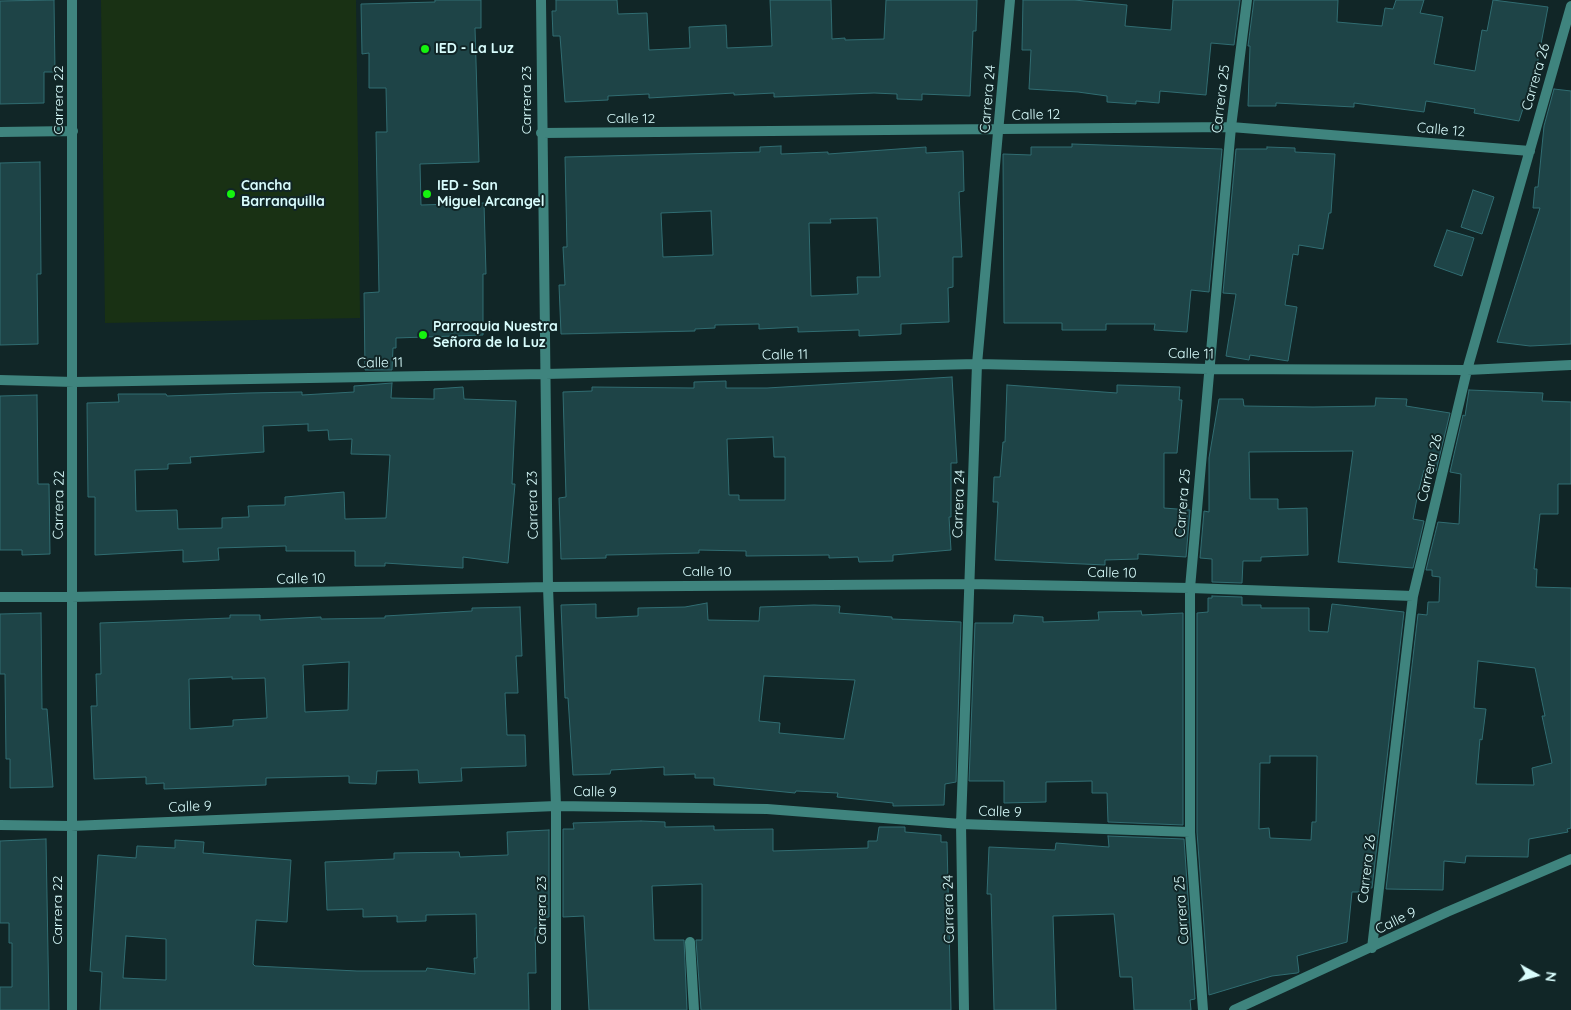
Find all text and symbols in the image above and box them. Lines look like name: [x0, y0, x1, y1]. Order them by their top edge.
place label: IED - La Luz: [435, 41, 514, 57]
street label: Carrera 26: [1518, 42, 1554, 112]
marker: IED - La Luz: [419, 43, 431, 55]
street label: Carrera 24: [977, 64, 999, 134]
street label: Carrera 25: [1208, 64, 1234, 134]
street label: Carrera 22: [51, 65, 67, 135]
street label: Carrera 23: [519, 66, 535, 134]
street label: Calle 12: [1012, 106, 1060, 124]
street label: Calle 12: [607, 111, 655, 127]
street label: Calle 12: [1416, 120, 1466, 140]
place label: Cancha Barranquilla: [241, 178, 325, 210]
place label: IED - San Miguel Arcangel: [437, 178, 545, 210]
marker: Cancha Barranquilla: [225, 188, 237, 200]
marker: IED - San Miguel Arcangel: [421, 188, 433, 200]
place label: Parroquia Nuestra Señora de la Luz: [433, 319, 558, 352]
marker: Parroquia Nuestra Señora de la Luz: [417, 329, 429, 341]
street label: Calle 11: [1168, 345, 1214, 363]
street label: Calle 11: [762, 346, 808, 364]
street label: Calle 11: [357, 354, 403, 372]
street label: Carrera 26: [1414, 433, 1446, 503]
street label: Carrera 25: [1172, 468, 1194, 538]
street label: Carrera 24: [949, 469, 969, 539]
street label: Carrera 22: [50, 470, 68, 540]
street label: Carrera 23: [524, 471, 542, 539]
street label: Calle 10: [682, 564, 732, 580]
street label: Calle 10: [1087, 564, 1137, 582]
street label: Calle 10: [276, 570, 326, 588]
street label: Calle 9: [573, 783, 617, 801]
street label: Calle 9: [168, 798, 212, 816]
street label: Calle 9: [978, 803, 1022, 821]
street label: Carrera 26: [1354, 834, 1380, 904]
street label: Carrera 22: [50, 875, 66, 945]
street label: Carrera 24: [940, 875, 958, 943]
street label: Carrera 25: [1171, 875, 1193, 945]
street label: Carrera 23: [534, 876, 550, 944]
street label: Calle 9: [1373, 904, 1419, 938]
north arrow: [1511, 950, 1561, 1000]
text: N: [1541, 971, 1560, 983]

